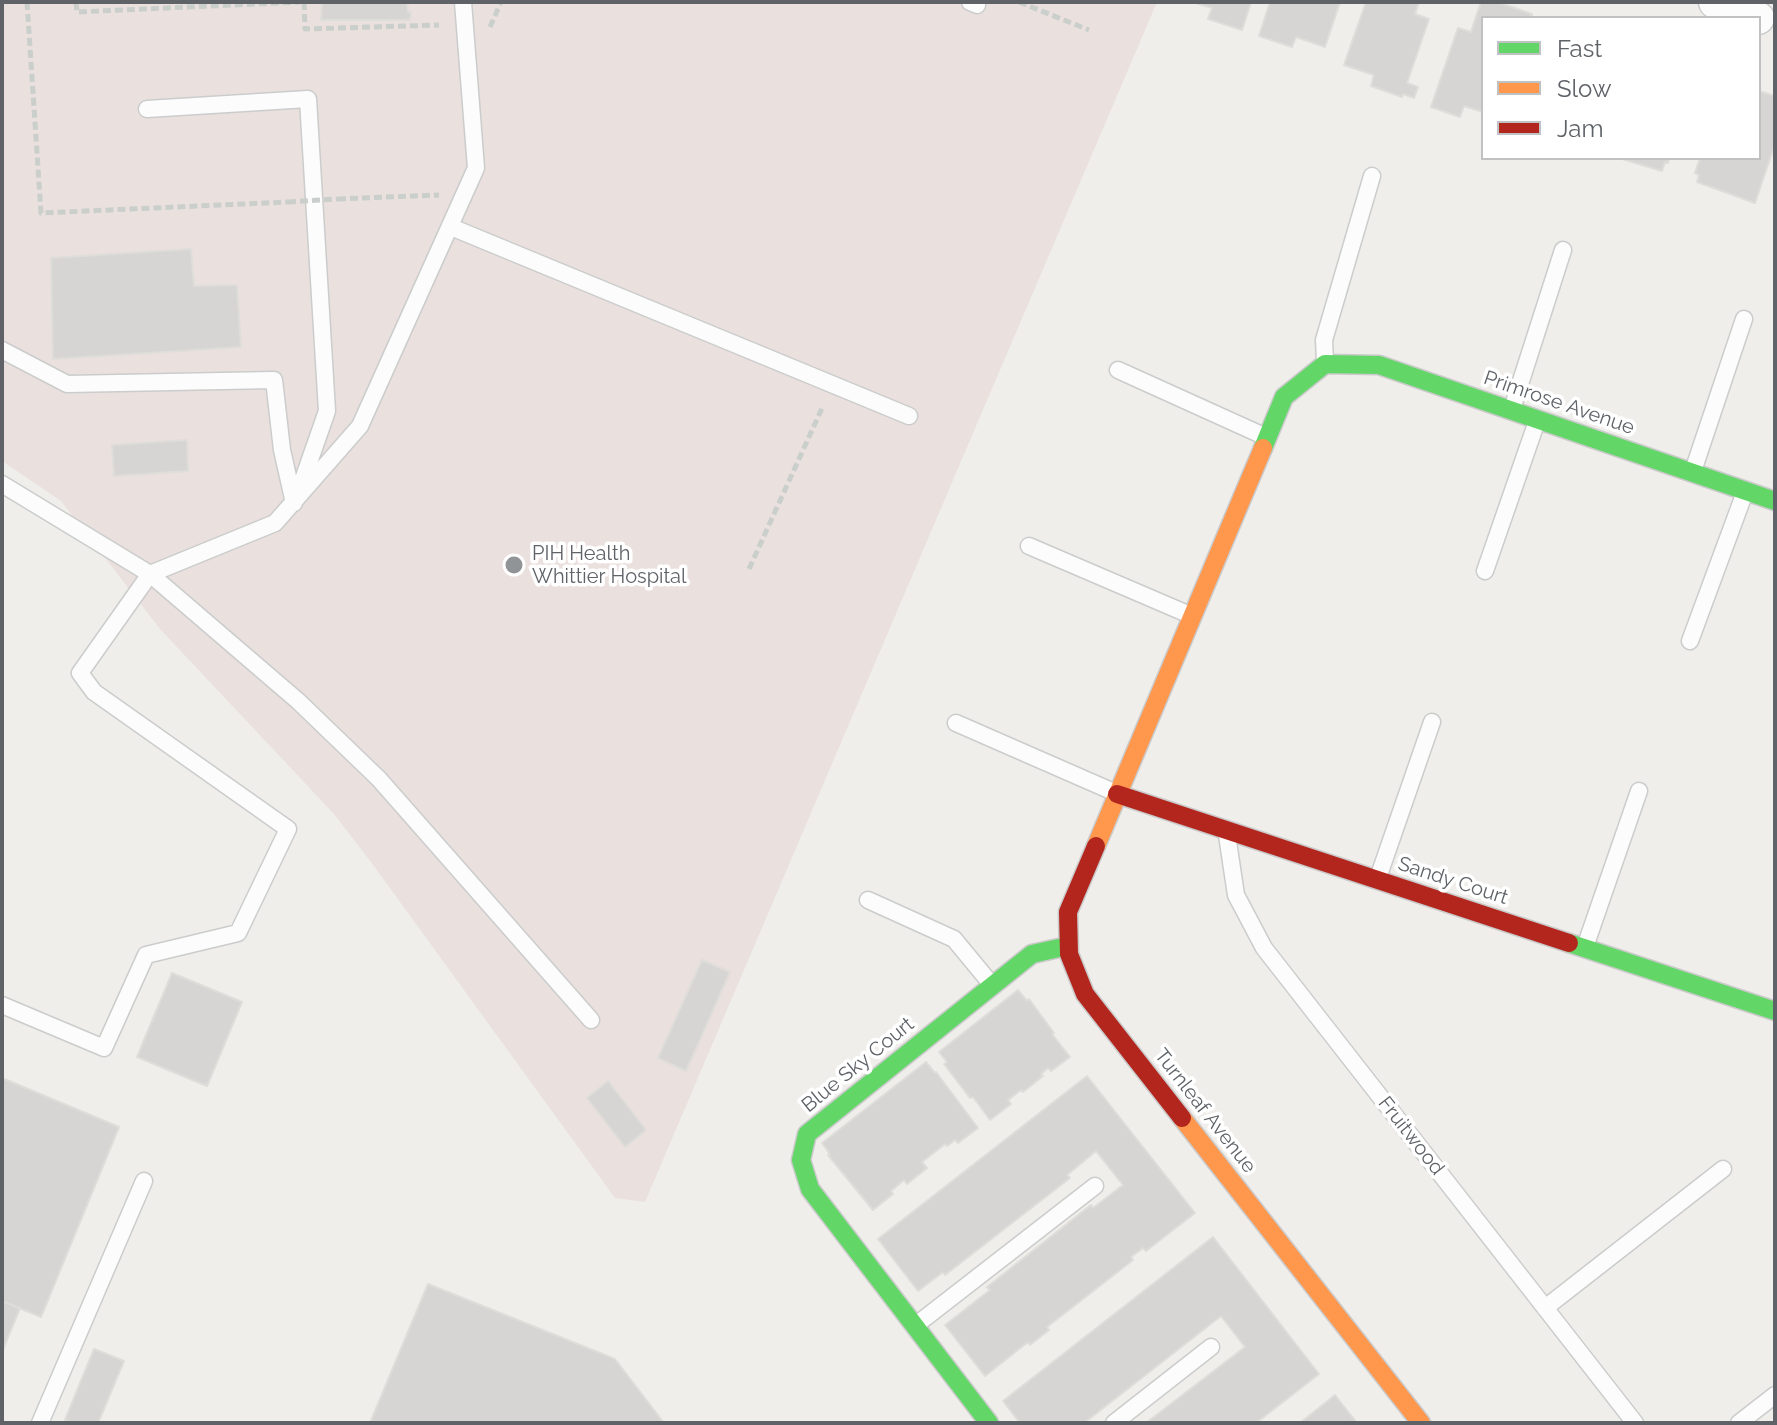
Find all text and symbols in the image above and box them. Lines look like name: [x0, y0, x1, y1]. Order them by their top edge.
legend: [1481, 16, 1761, 160]
text: Fast: [1557, 34, 1602, 63]
text: Slow: [1557, 74, 1611, 103]
text: Jam: [1557, 114, 1603, 143]
street label: Primrose Avenue: [1481, 366, 1637, 440]
place label: PIH Health Whittier Hospital: [532, 542, 686, 589]
marker: PIH Health Whittier Hospital: [503, 554, 525, 576]
street label: Sandy Court: [1395, 852, 1511, 910]
street label: Blue Sky Court: [797, 1012, 919, 1118]
street label: Turnleaf Avenue: [1149, 1044, 1261, 1178]
street label: Fruitwood: [1373, 1092, 1449, 1180]

